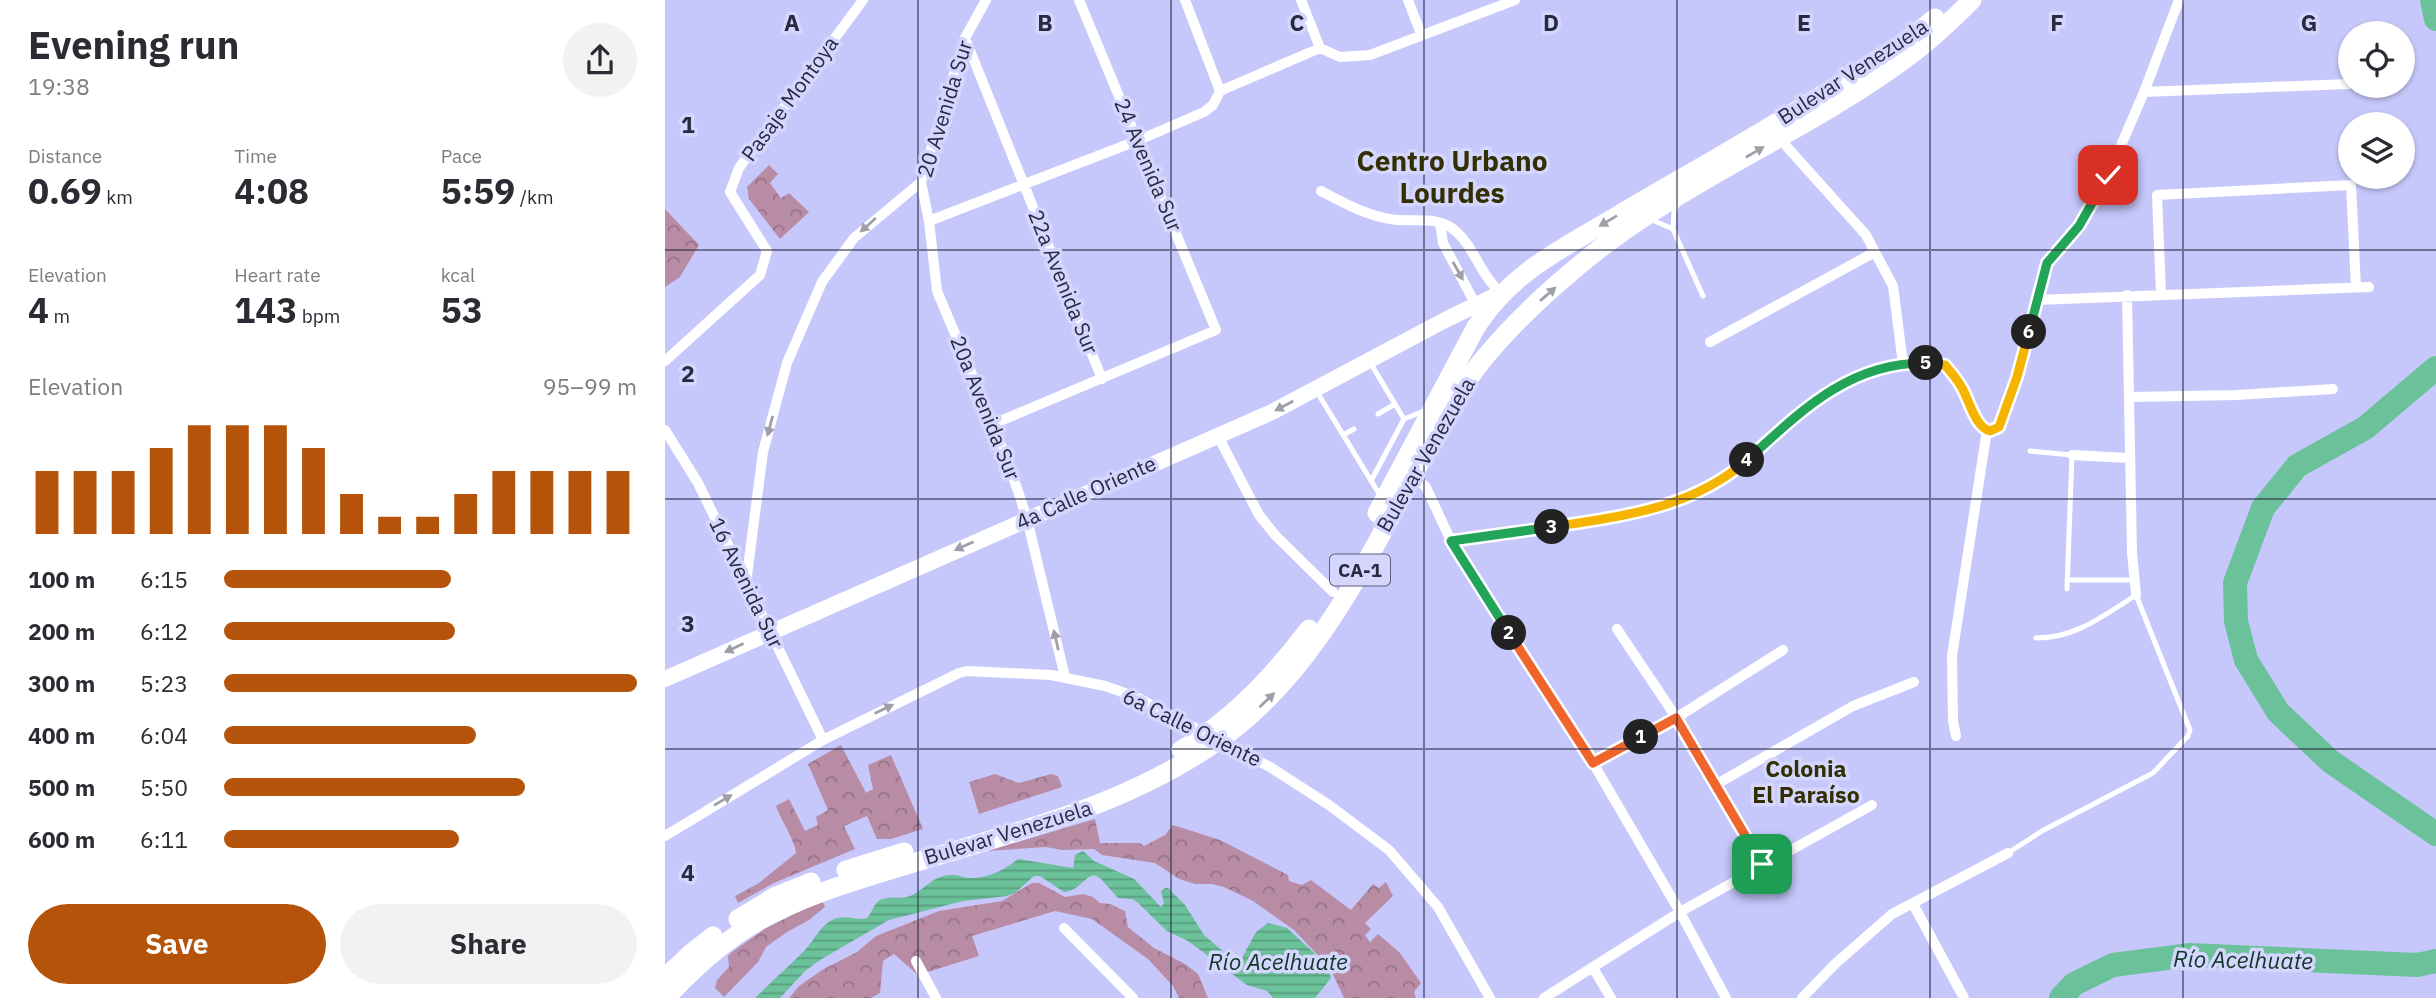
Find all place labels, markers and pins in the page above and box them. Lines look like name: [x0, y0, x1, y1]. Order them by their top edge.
pin: [2078, 145, 2138, 205]
pin: 6: [2011, 314, 2047, 350]
pin: 5: [1909, 346, 1943, 380]
pin: 4: [1729, 442, 1765, 477]
pin: 3: [1535, 510, 1569, 544]
pin: 2: [1491, 616, 1527, 650]
pin: 1: [1623, 720, 1658, 754]
pin: [1732, 834, 1792, 894]

